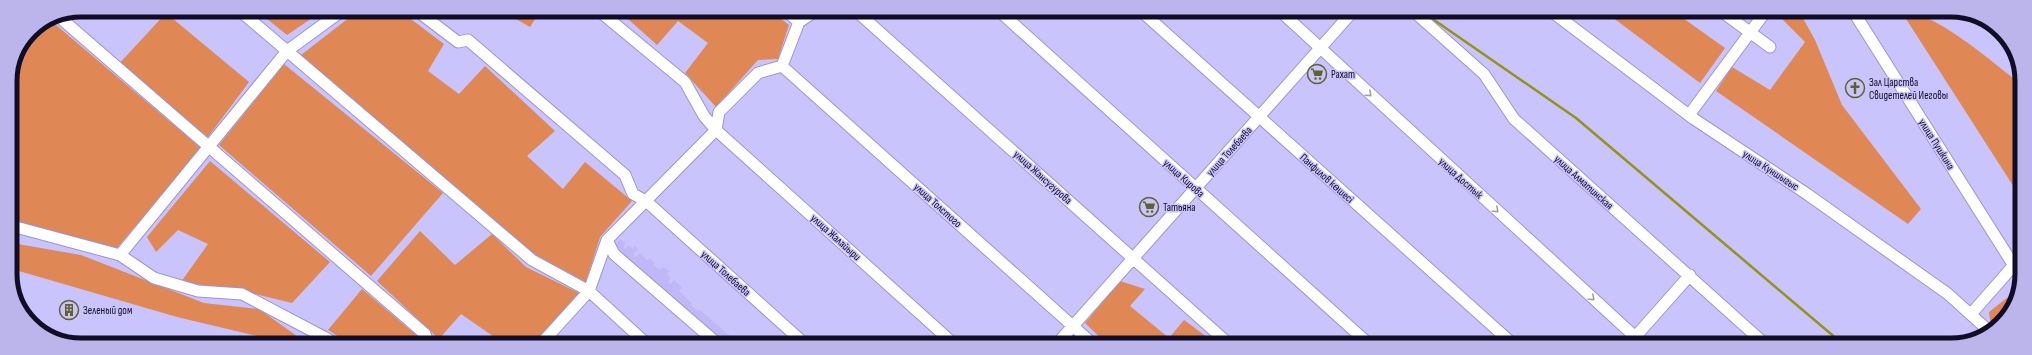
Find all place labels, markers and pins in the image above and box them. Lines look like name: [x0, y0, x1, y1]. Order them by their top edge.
supermarket icon: Рахат: [1306, 63, 1328, 85]
place label: Рахат: [1331, 68, 1355, 81]
place label: Зал Царства Свидетелей Иеговы: [1869, 76, 1948, 102]
church icon: Зал Царства Свидетелей Иеговы: [1844, 77, 1866, 99]
supermarket icon: Татьяна: [1138, 196, 1160, 218]
place label: Татьяна: [1163, 201, 1195, 214]
building icon: Зеленый дом: [58, 299, 80, 321]
place label: Зеленый дом: [83, 304, 132, 317]

